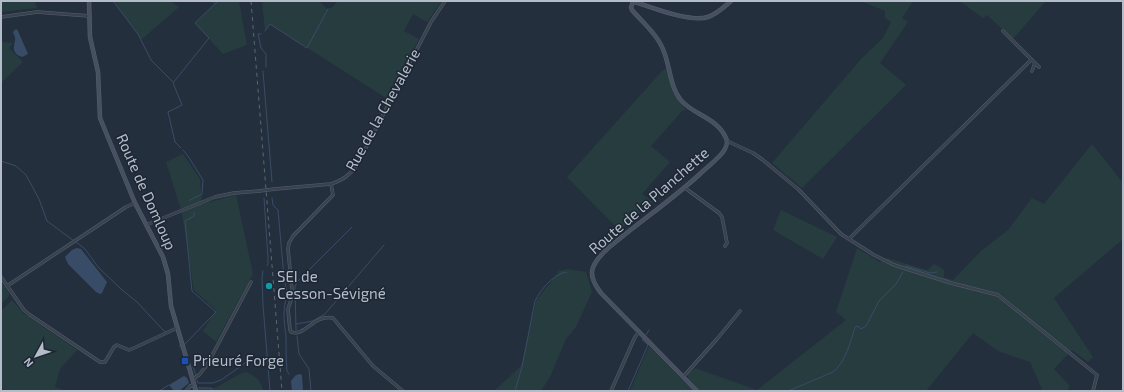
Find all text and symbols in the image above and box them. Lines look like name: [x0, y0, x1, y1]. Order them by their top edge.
street label: Rue de la Chevalerie: [341, 45, 423, 174]
street label: Route de Domloup: [113, 131, 181, 252]
street label: Route de la Planchette: [585, 143, 712, 257]
place label: SEI de Cesson-Sévigné: [277, 267, 386, 302]
marker: SEI de Cesson-Sévigné: [264, 281, 274, 291]
north arrow: [16, 336, 56, 376]
place label: Prieuré Forge: [193, 351, 284, 369]
text: N: [20, 355, 35, 370]
marker: Prieuré Forge: [180, 356, 190, 366]

